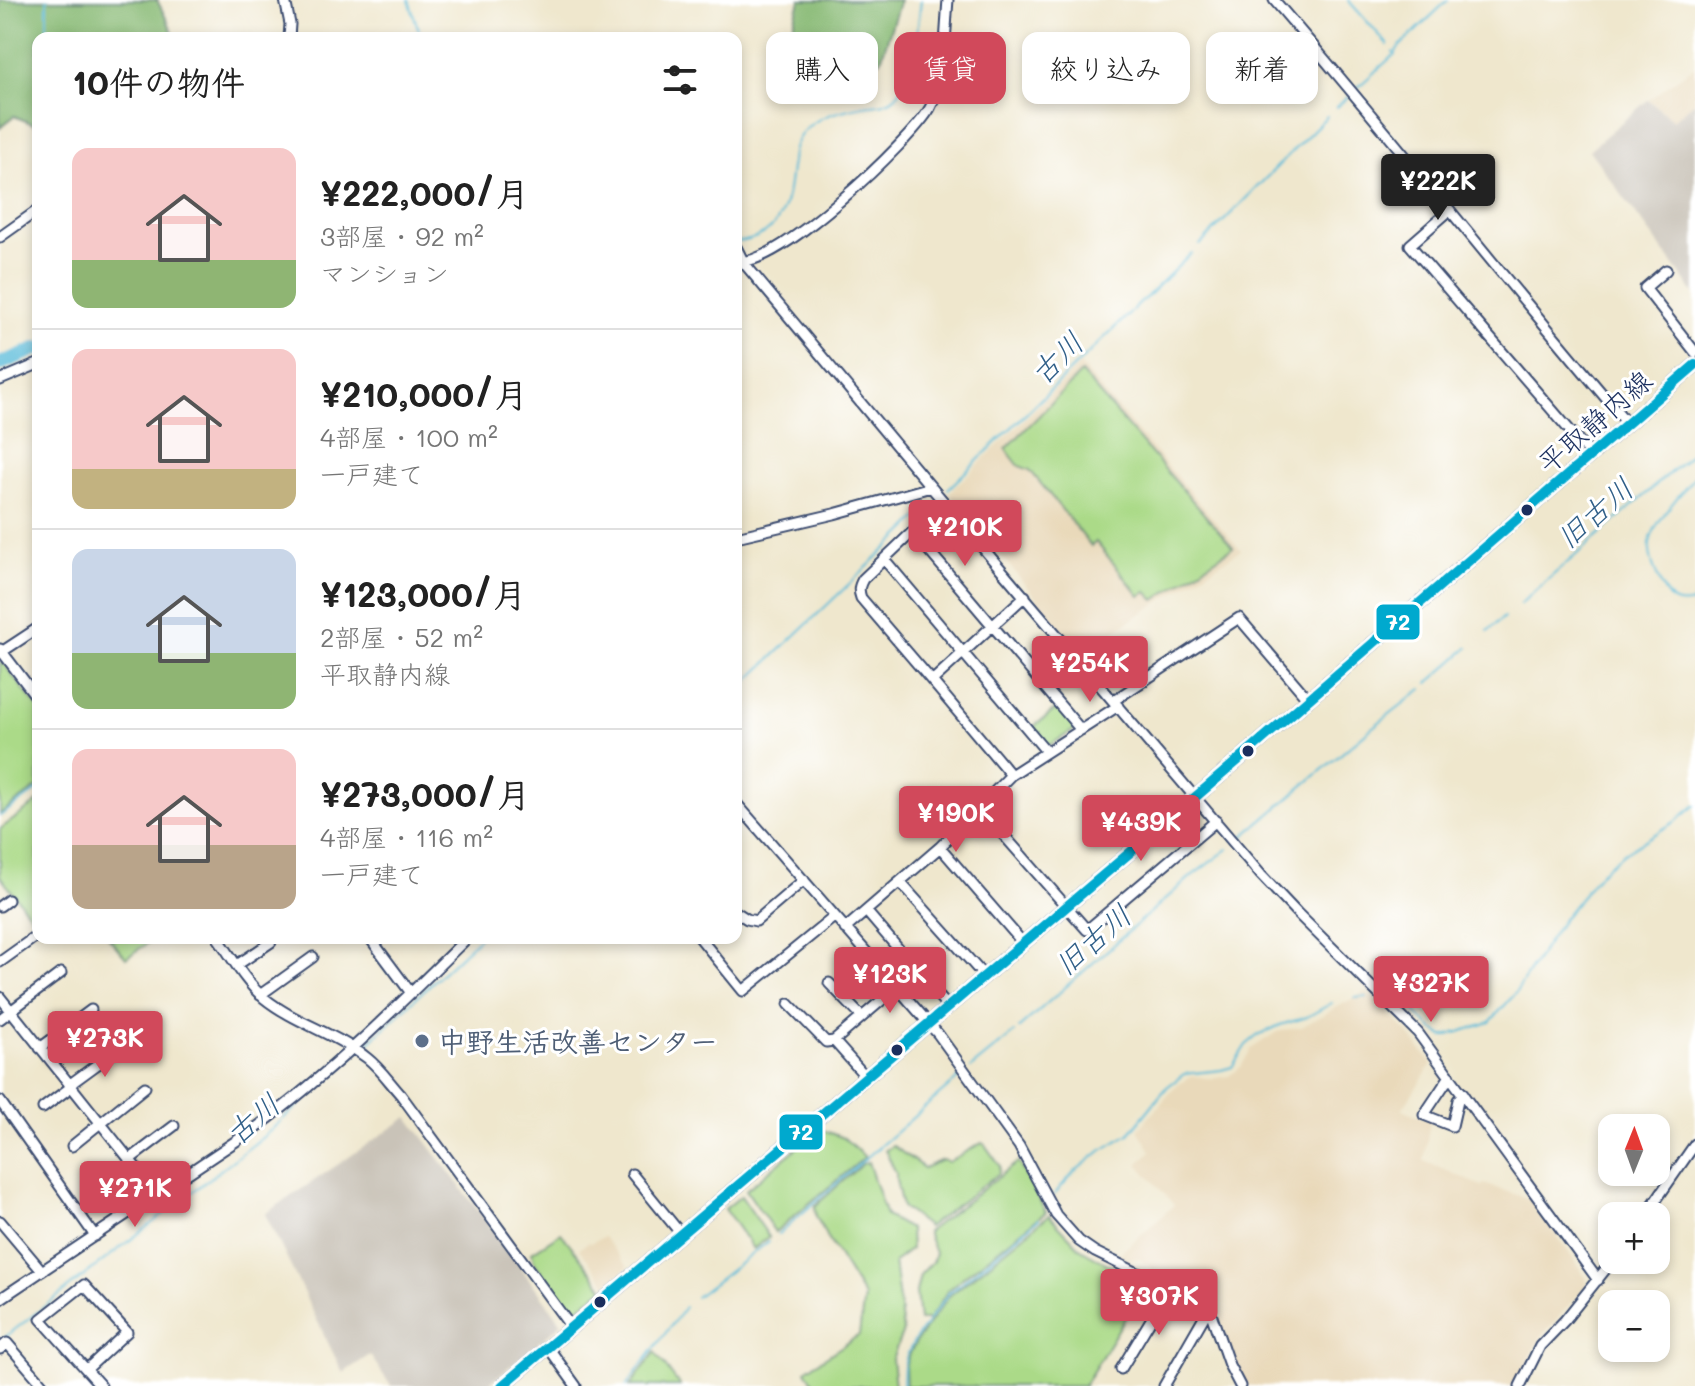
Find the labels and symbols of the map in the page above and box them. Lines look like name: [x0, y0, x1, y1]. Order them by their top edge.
pin: ¥222K: [1382, 154, 1494, 222]
water label: 古川: [1021, 322, 1091, 392]
street label: 平取静内線: [1529, 361, 1659, 481]
water label: 旧古川: [1547, 467, 1641, 557]
pin: ¥210K: [909, 500, 1021, 568]
unlabelled marker: [1519, 502, 1535, 518]
line badge: 72: [1375, 603, 1421, 641]
text: 72: [1386, 607, 1410, 636]
pin: ¥254K: [1034, 636, 1146, 704]
unlabelled marker: [1240, 743, 1256, 759]
pin: ¥190K: [900, 786, 1012, 854]
pin: ¥439K: [1085, 795, 1197, 863]
water label: 旧古川: [1045, 894, 1139, 984]
pin: ¥123K: [834, 947, 946, 1015]
pin: ¥327K: [1375, 956, 1487, 1024]
pin: ¥273K: [49, 1011, 161, 1079]
place label: 中野生活改善センター: [438, 1023, 718, 1059]
marker: 中野生活改善センター: [413, 1032, 431, 1050]
unlabelled marker: [889, 1042, 905, 1058]
water label: 古川: [216, 1083, 288, 1153]
line badge: 72: [778, 1113, 824, 1151]
north arrow: [1598, 1114, 1670, 1186]
text: 72: [789, 1117, 813, 1146]
pin: ¥271K: [79, 1161, 191, 1229]
pin: ¥307K: [1103, 1269, 1215, 1337]
unlabelled marker: [592, 1294, 608, 1310]

